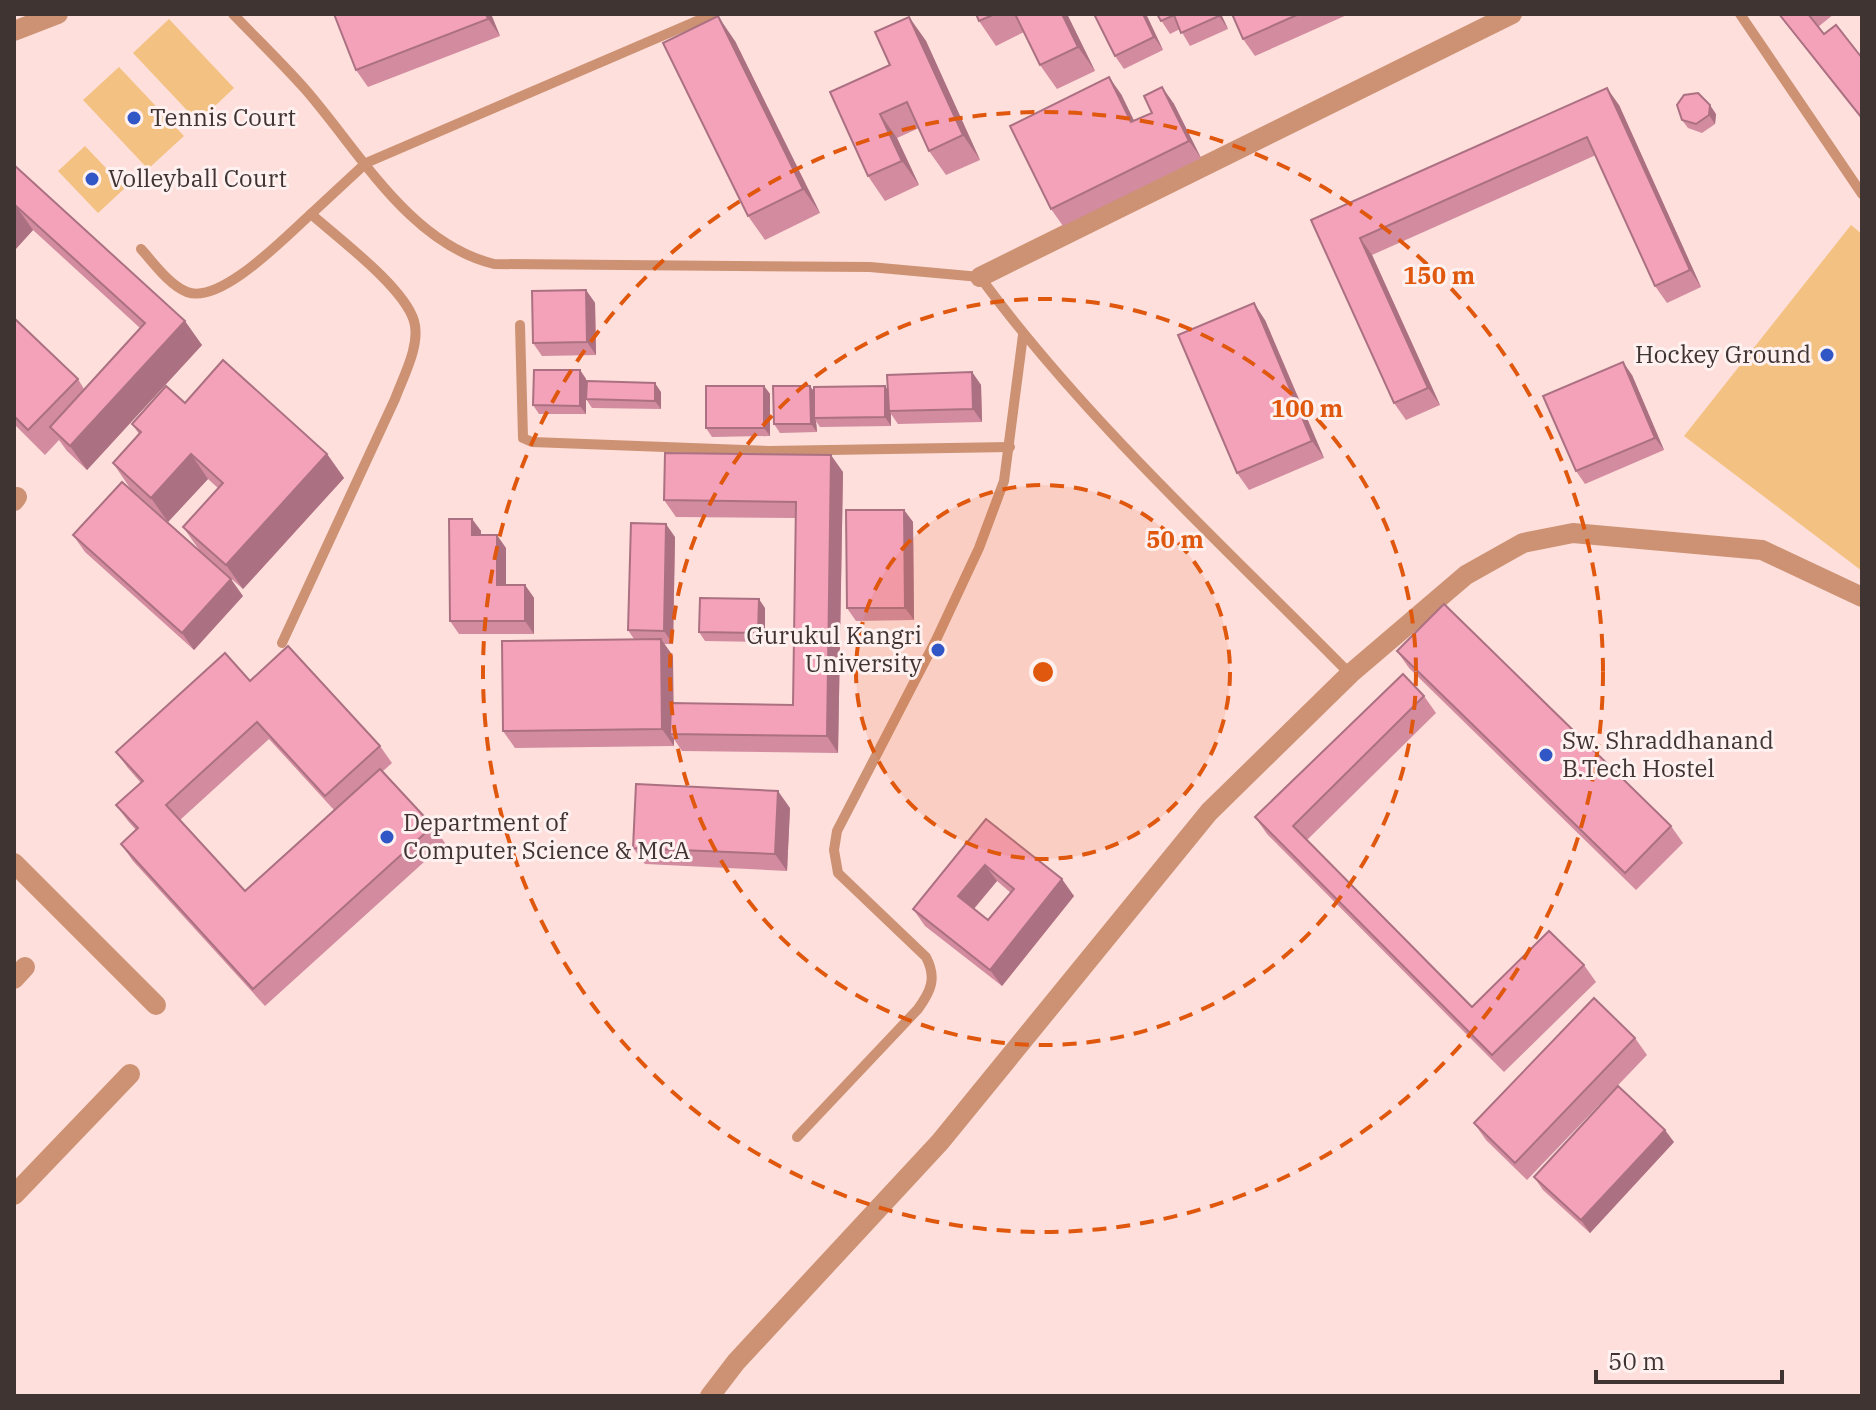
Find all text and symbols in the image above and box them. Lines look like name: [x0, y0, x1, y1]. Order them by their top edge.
place label: Tennis Court: [150, 101, 296, 133]
marker: Tennis Court: [125, 109, 143, 127]
place label: Volleyball Court: [108, 162, 287, 194]
marker: Volleyball Court: [83, 170, 101, 188]
text: 150 m: [1403, 259, 1475, 291]
place label: Hockey Ground: [1635, 338, 1811, 370]
marker: Hockey Ground: [1818, 346, 1836, 364]
text: 100 m: [1271, 392, 1343, 424]
text: 50 m: [1146, 523, 1204, 555]
place label: Gurukul Kangri University: [746, 619, 922, 679]
marker: Gurukul Kangri University: [929, 641, 947, 659]
centre of rings: [1029, 658, 1057, 686]
place label: Sw. Shraddhanand B.Tech Hostel: [1562, 724, 1774, 784]
marker: Sw. Shraddhanand B.Tech Hostel: [1537, 746, 1555, 764]
place label: Department of Computer Science & MCA: [403, 806, 690, 866]
marker: Department of Computer Science & MCA: [378, 828, 396, 846]
scale bar: [1596, 1334, 1782, 1384]
text: 50 m: [1608, 1345, 1665, 1377]

